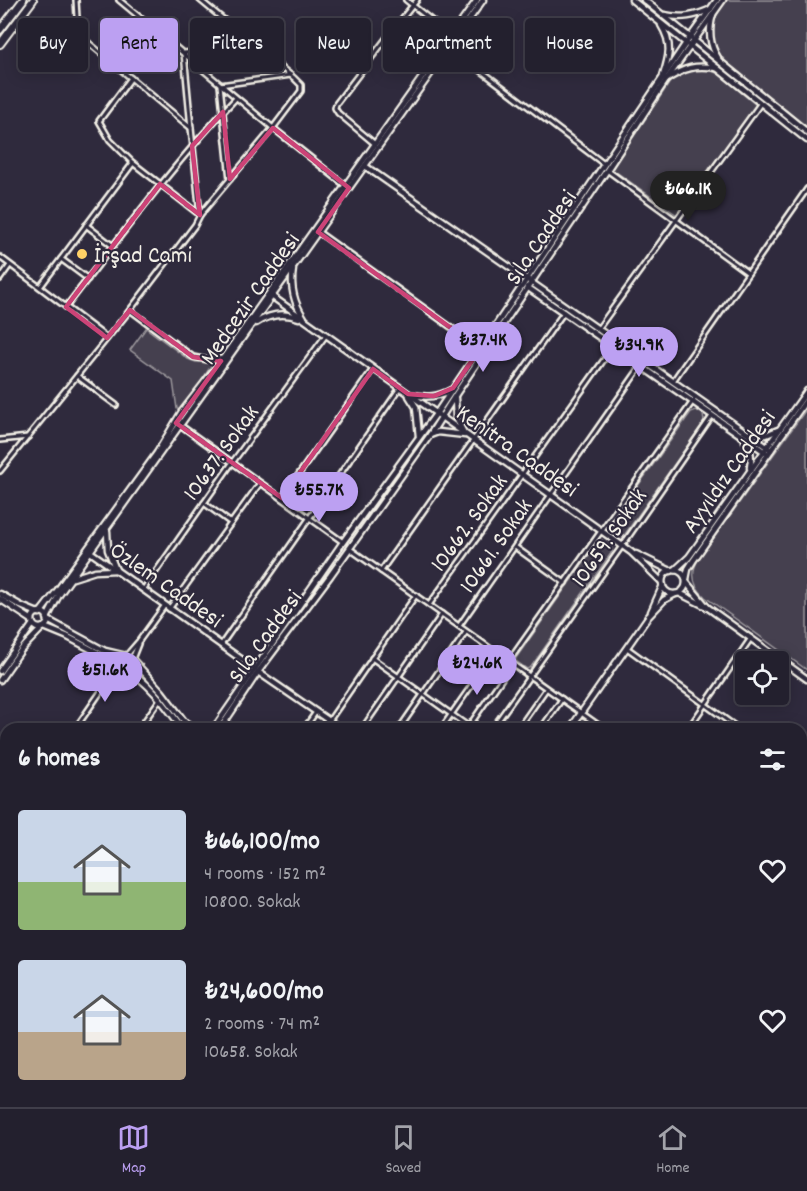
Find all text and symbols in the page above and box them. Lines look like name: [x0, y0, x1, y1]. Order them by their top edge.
chip: Buy: [18, 18, 88, 72]
chip: Rent: [100, 18, 178, 72]
chip: Filters: [190, 18, 284, 72]
chip: New: [296, 18, 371, 72]
chip: Apartment: [383, 18, 513, 72]
chip: House: [525, 18, 614, 72]
pin: ₺66.1K: [639, 171, 737, 222]
text: ₺66.1K: [664, 176, 712, 204]
street label: Sıla Caddesi: [498, 184, 587, 293]
street label: Medcezir Caddesi: [193, 227, 310, 373]
place label: İrşad Cami: [94, 240, 192, 274]
marker: İrşad Cami: [75, 247, 89, 261]
pin: ₺37.4K: [434, 322, 532, 373]
text: ₺37.4K: [459, 327, 507, 355]
pin: ₺34.9K: [590, 327, 688, 378]
text: ₺34.9K: [614, 332, 664, 360]
street label: Kenitra Caddesi: [448, 398, 584, 507]
street label: 10637. Sokak: [176, 399, 269, 509]
street label: Ayyıldız Caddesi: [675, 404, 786, 541]
street label: 10662. Sokak: [423, 468, 518, 580]
pin: ₺55.7K: [270, 472, 368, 523]
text: ₺55.7K: [294, 477, 344, 505]
street label: 10659. Sokak: [564, 482, 657, 595]
street label: 10661. Sokak: [452, 492, 543, 601]
street label: Özlem Caddesi: [102, 535, 229, 638]
street label: Sıla Caddesi: [221, 584, 312, 692]
pin: ₺24.6K: [428, 645, 526, 696]
text: ₺24.6K: [452, 650, 502, 678]
map controls: [735, 651, 789, 705]
button: locate: [735, 651, 789, 705]
pin: ₺51.6K: [56, 652, 154, 703]
text: ₺51.6K: [81, 657, 129, 685]
text: 6 homes: [18, 741, 100, 778]
icon: filters: [756, 743, 789, 776]
text: ₺66,100/mo: [204, 824, 320, 861]
icon: home: [66, 834, 138, 906]
icon: heart: [756, 854, 789, 887]
text: 4 rooms · 152 m²: [204, 861, 326, 889]
text: 10800. Sokak: [204, 889, 301, 917]
text: ₺24,600/mo: [204, 974, 324, 1011]
icon: home: [66, 984, 138, 1056]
icon: heart: [756, 1004, 789, 1037]
text: 2 rooms · 74 m²: [204, 1011, 320, 1039]
text: 10658. Sokak: [204, 1039, 298, 1067]
tab: Map: [117, 1121, 150, 1180]
tab: Saved: [385, 1121, 421, 1180]
tab: Home: [656, 1121, 690, 1180]

